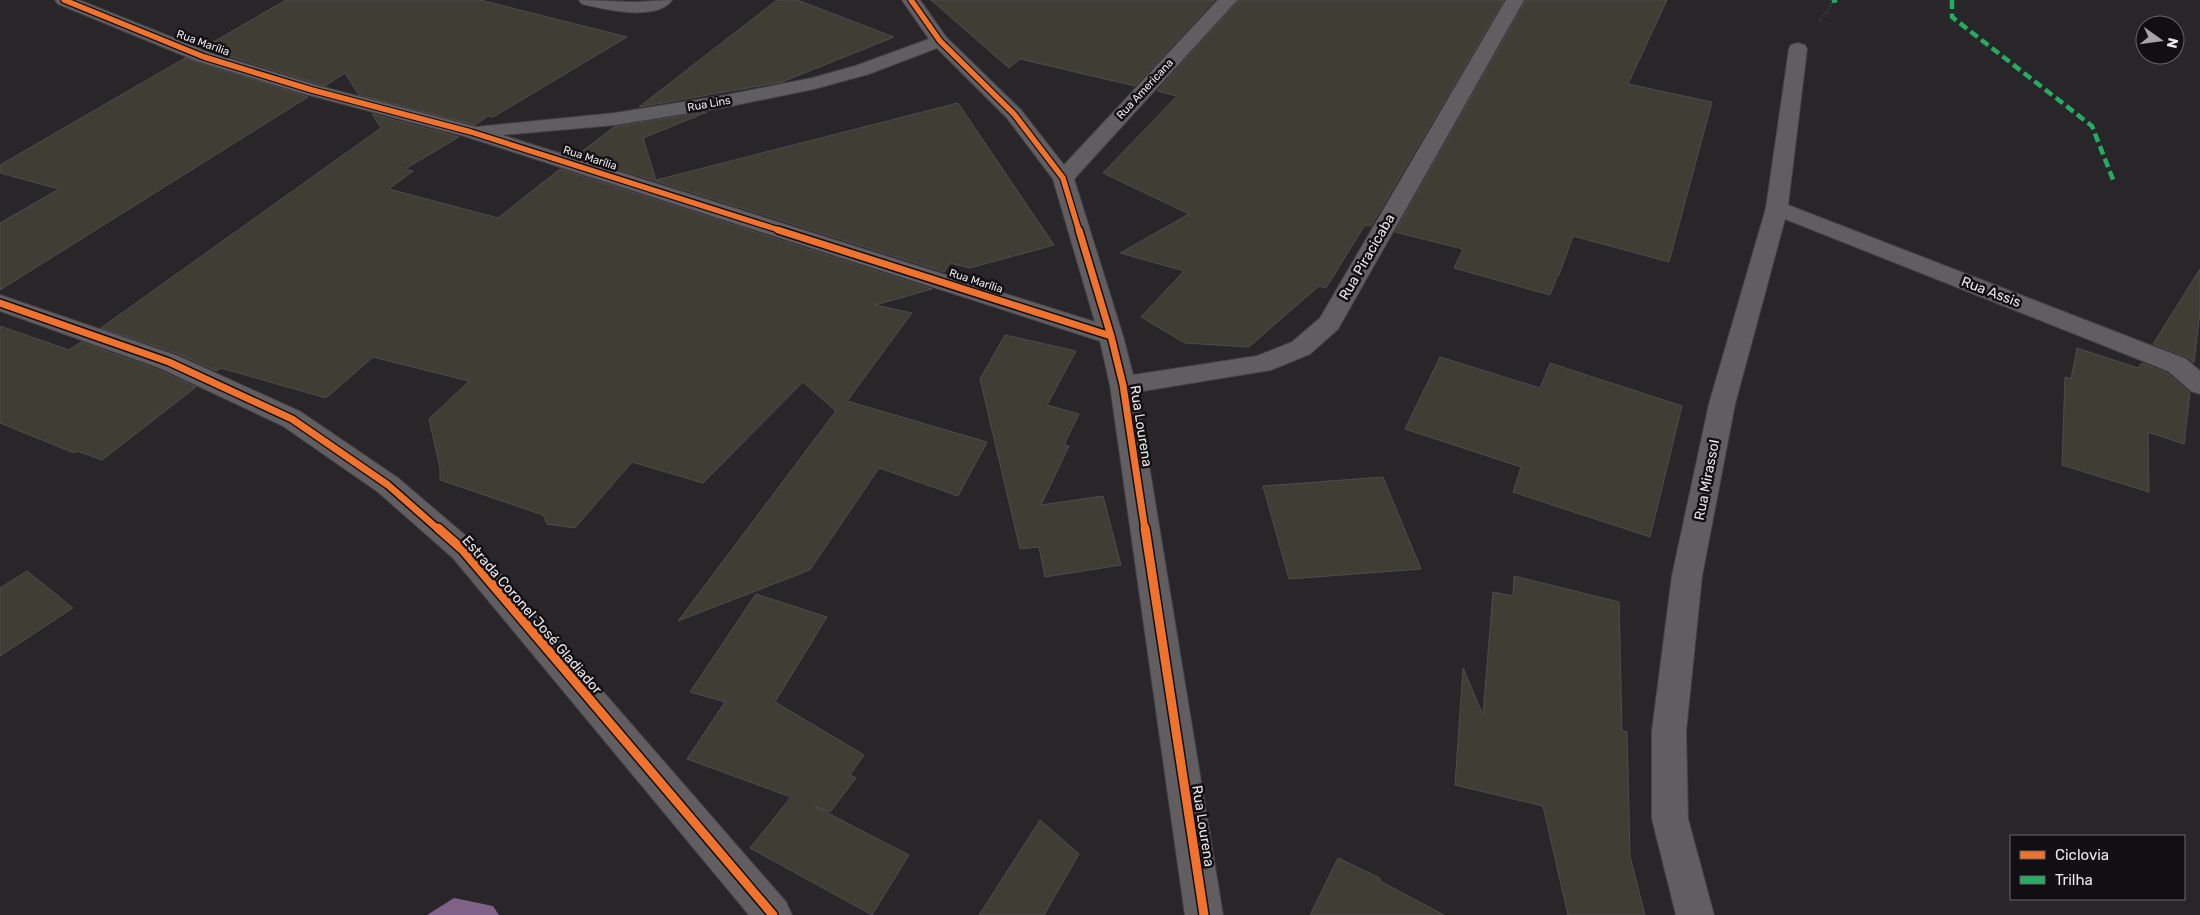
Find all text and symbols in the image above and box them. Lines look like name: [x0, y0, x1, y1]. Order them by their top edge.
north arrow: [2135, 15, 2185, 65]
street label: Rua Marília: [175, 27, 231, 59]
text: N: [2163, 36, 2182, 50]
street label: Rua Americana: [1114, 56, 1176, 122]
street label: Rua Lins: [686, 94, 732, 114]
street label: Rua Marília: [562, 143, 618, 173]
street label: Rua Piracicaba: [1335, 211, 1399, 303]
street label: Rua Marília: [948, 266, 1004, 296]
street label: Rua Assis: [1959, 273, 2023, 311]
street label: Rua Lourena: [1126, 384, 1156, 468]
street label: Rua Mirassol: [1691, 438, 1723, 522]
street label: Estrada Coronel José Gladiador: [459, 532, 606, 698]
street label: Rua Lourena: [1188, 784, 1218, 868]
legend: [2010, 835, 2185, 900]
text: Ciclovia: [2055, 846, 2109, 864]
text: Trilha: [2055, 871, 2093, 889]

